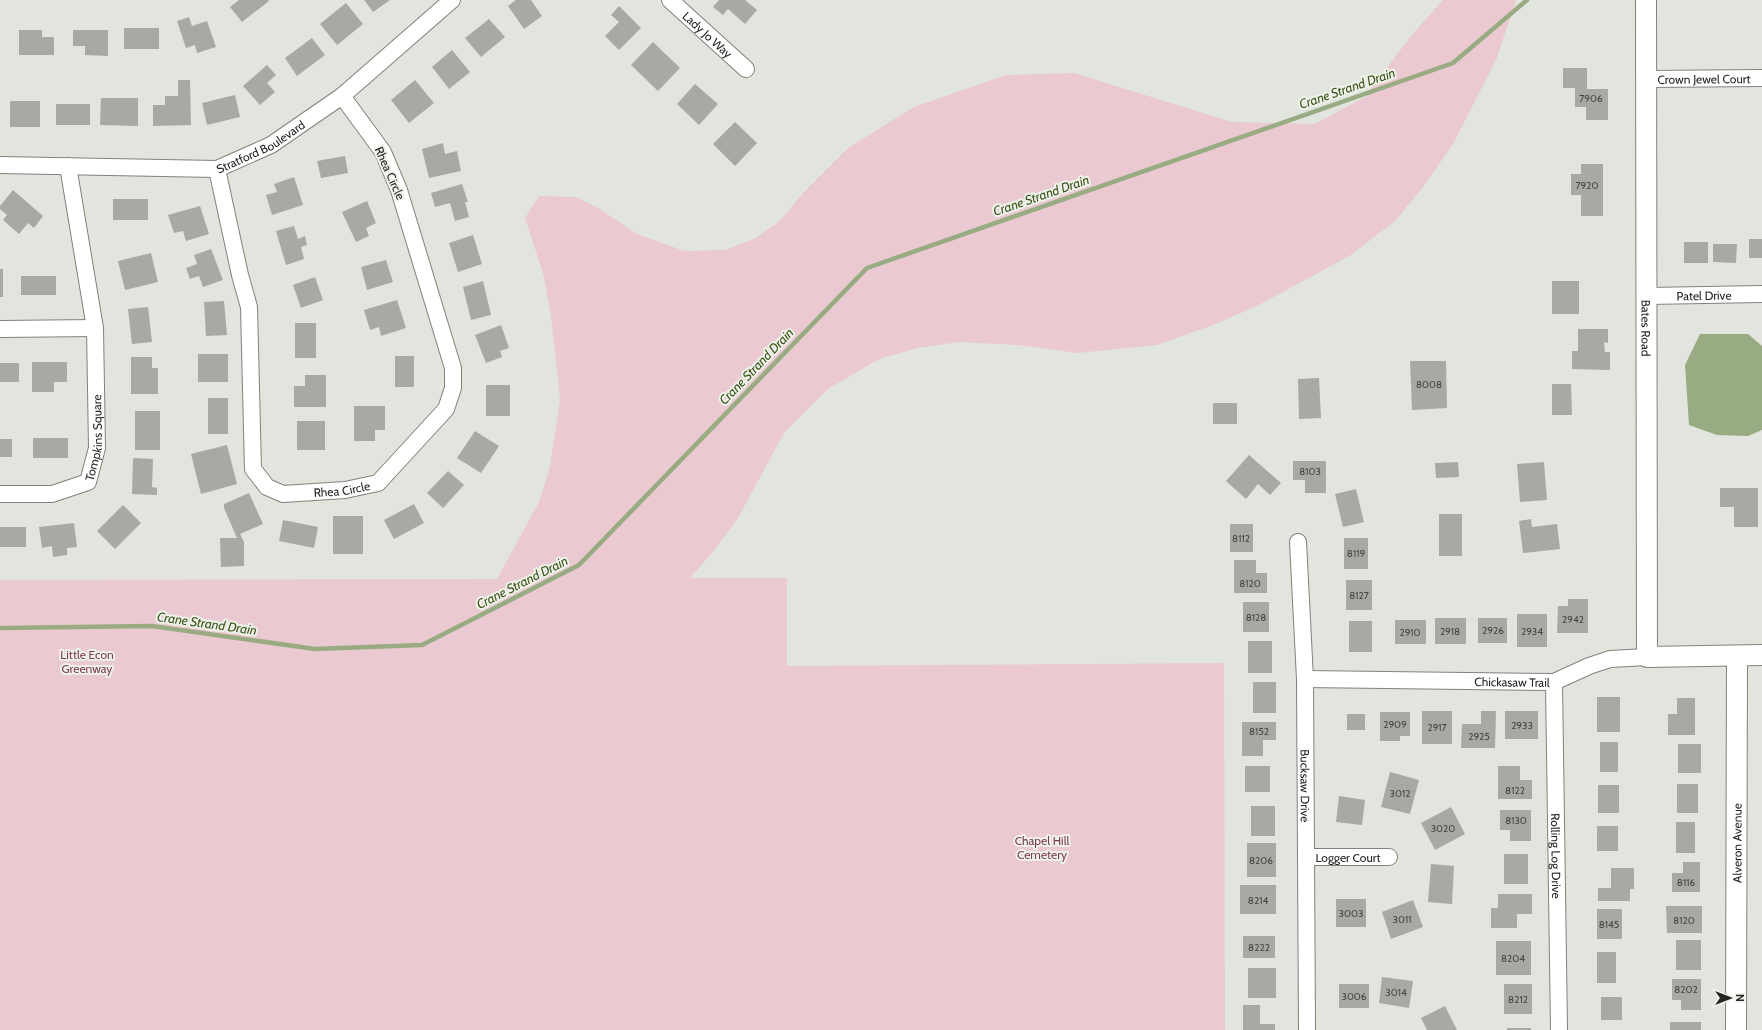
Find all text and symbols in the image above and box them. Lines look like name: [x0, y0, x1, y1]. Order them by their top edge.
street label: Lady Jo Way: [680, 8, 736, 61]
water label: Crane Strand Drain: [1297, 64, 1397, 112]
street label: Crown Jewel Court: [1657, 71, 1751, 86]
house number: 7906: [1579, 92, 1603, 105]
street label: Stratford Boulevard: [214, 117, 308, 176]
street label: Rhea Circle: [372, 144, 408, 202]
water label: Crane Strand Drain: [991, 171, 1091, 219]
house number: 7920: [1576, 179, 1598, 192]
street label: Patel Drive: [1676, 287, 1732, 303]
street label: Bates Road: [1639, 300, 1654, 356]
water label: Crane Strand Drain: [715, 324, 797, 408]
house number: 8008: [1416, 378, 1442, 391]
street label: Tompkins Square: [81, 394, 105, 483]
house number: 8103: [1299, 465, 1321, 478]
street label: Rhea Circle: [313, 477, 371, 500]
house number: 8112: [1232, 532, 1250, 545]
house number: 8119: [1347, 547, 1365, 560]
water label: Crane Strand Drain: [474, 552, 570, 612]
house number: 8120: [1239, 577, 1261, 590]
house number: 8127: [1349, 589, 1369, 602]
water label: Crane Strand Drain: [156, 608, 258, 638]
house number: 8128: [1246, 611, 1266, 624]
house number: 2942: [1562, 613, 1584, 626]
house number: 2926: [1482, 624, 1504, 637]
house number: 2918: [1440, 625, 1460, 638]
house number: 2934: [1521, 625, 1543, 638]
house number: 2910: [1399, 626, 1421, 639]
park label: Little Econ Greenway: [60, 647, 114, 676]
street label: Chickasaw Trail: [1474, 674, 1550, 689]
house number: 2909: [1383, 718, 1407, 731]
house number: 2933: [1511, 719, 1533, 732]
house number: 2917: [1427, 721, 1447, 734]
house number: 8152: [1249, 725, 1269, 738]
house number: 2925: [1468, 730, 1490, 743]
street label: Bucksaw Drive: [1298, 749, 1313, 822]
house number: 8122: [1505, 784, 1525, 797]
house number: 3012: [1390, 787, 1410, 800]
street label: Alveron Avenue: [1729, 803, 1744, 883]
street label: Rolling Log Drive: [1548, 813, 1565, 899]
house number: 8130: [1505, 814, 1527, 827]
house number: 3020: [1431, 822, 1455, 835]
park label: Chapel Hill Cemetery: [1015, 833, 1069, 862]
street label: Logger Court: [1315, 850, 1381, 865]
house number: 8206: [1249, 854, 1273, 867]
house number: 8116: [1677, 876, 1695, 889]
house number: 8214: [1248, 894, 1268, 907]
house number: 3003: [1339, 907, 1363, 920]
house number: 3011: [1393, 913, 1411, 926]
house number: 8120: [1673, 914, 1695, 927]
house number: 8145: [1599, 918, 1619, 931]
house number: 8222: [1248, 941, 1270, 954]
house number: 8204: [1501, 952, 1525, 965]
north arrow: [1710, 978, 1750, 1018]
house number: 8202: [1674, 983, 1698, 996]
house number: 3014: [1385, 986, 1407, 999]
house number: 3006: [1341, 990, 1367, 1003]
house number: 8212: [1508, 993, 1528, 1006]
text: N: [1733, 994, 1747, 1002]

